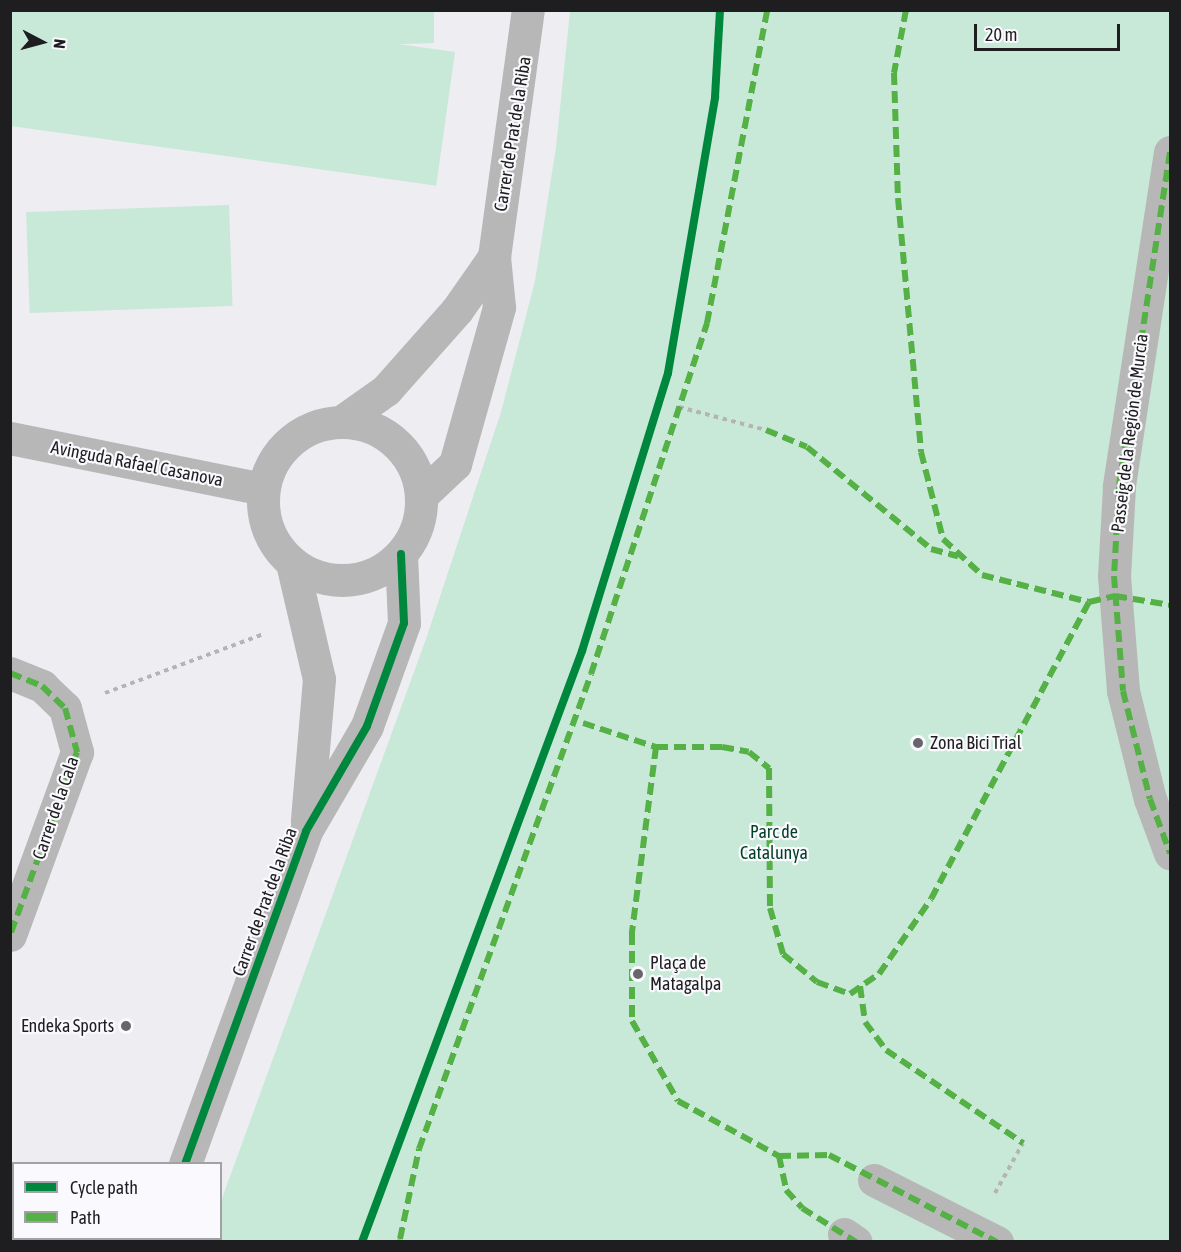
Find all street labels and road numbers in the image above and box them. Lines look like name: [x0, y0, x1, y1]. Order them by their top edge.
street label: Carrer de Prat de la Riba: [490, 55, 536, 213]
street label: Passeig de la Región de Murcia: [1107, 332, 1153, 534]
street label: Avinguda Rafael Casanova: [49, 437, 225, 491]
street label: Carrer de la Cala: [28, 754, 84, 862]
street label: Carrer de Prat de la Riba: [228, 825, 302, 979]

